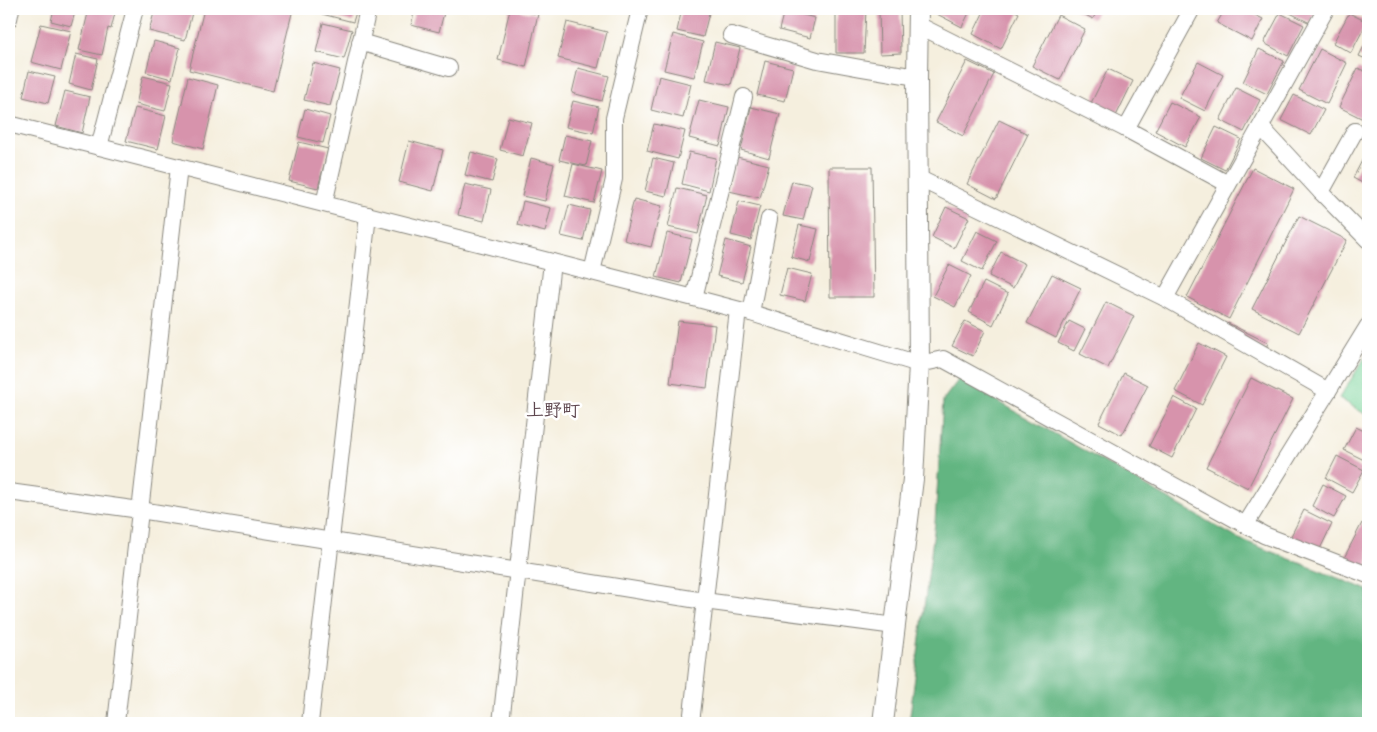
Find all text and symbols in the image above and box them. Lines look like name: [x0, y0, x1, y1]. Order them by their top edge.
district label: 上野町: [526, 395, 580, 422]

